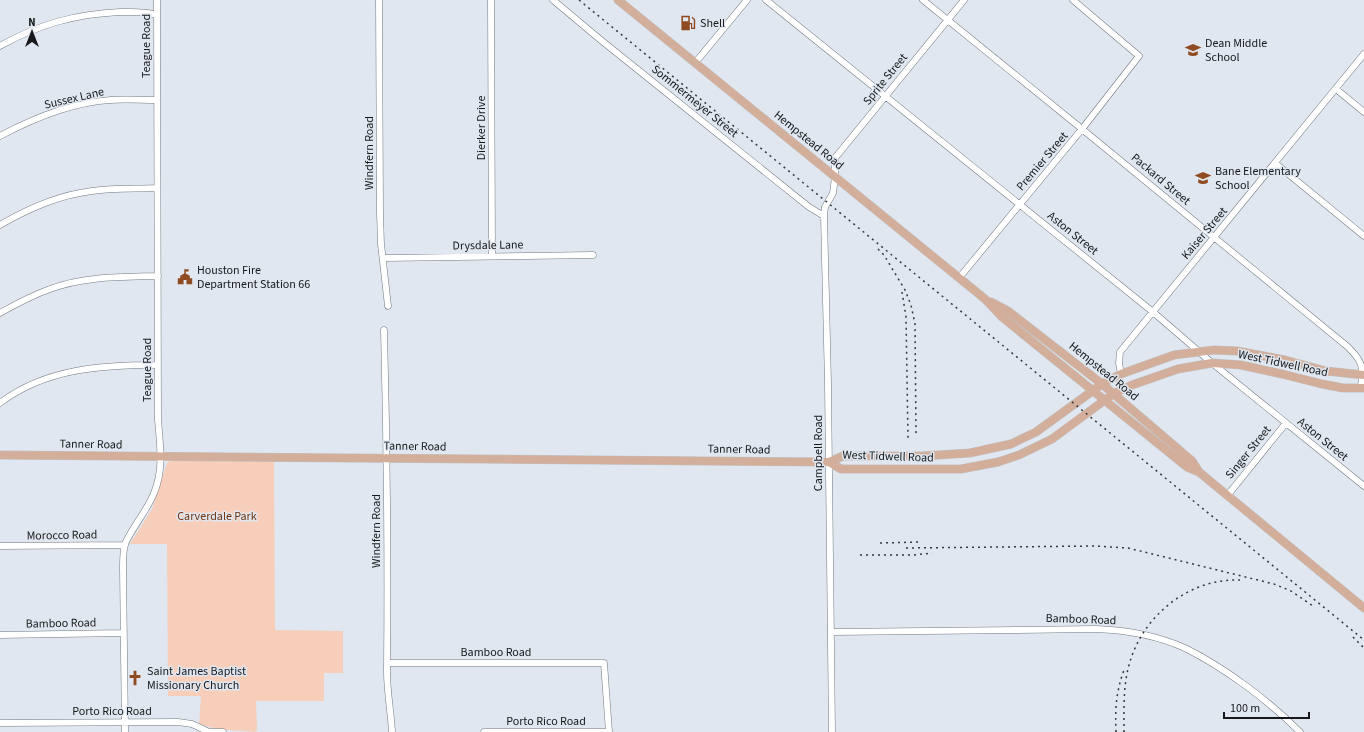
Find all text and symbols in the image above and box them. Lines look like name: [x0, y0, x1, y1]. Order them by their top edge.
north arrow: [12, 12, 52, 52]
street label: Teague Road: [138, 14, 155, 78]
fuel station icon: Shell: [679, 14, 697, 32]
text: N: [28, 15, 36, 30]
place label: Shell: [700, 15, 725, 32]
place label: Dean Middle School: [1205, 35, 1267, 66]
school or university icon: Dean Middle School: [1184, 41, 1202, 59]
street label: Sprite Street: [859, 50, 912, 109]
street label: Sommermeyer Street: [648, 61, 742, 142]
street label: Sussex Lane: [42, 83, 106, 114]
street label: Dierker Drive: [473, 96, 490, 160]
street label: Hempstead Road: [770, 107, 847, 174]
street label: Windfern Road: [361, 116, 378, 190]
street label: Premier Street: [1013, 128, 1072, 194]
street label: Packard Street: [1127, 149, 1194, 209]
place label: Bane Elementary School: [1215, 163, 1301, 194]
school or university icon: Bane Elementary School: [1194, 169, 1212, 187]
street label: Kaiser Street: [1177, 204, 1231, 263]
street label: Aston Street: [1044, 208, 1102, 259]
street label: Drysdale Lane: [452, 236, 524, 255]
place label: Houston Fire Department Station 66: [197, 262, 310, 293]
public building icon: Houston Fire Department Station 66: [176, 268, 194, 286]
street label: Teague Road: [139, 338, 156, 402]
street label: Hempstead Road: [1065, 338, 1142, 405]
street label: West Tidwell Road: [1236, 346, 1329, 381]
street label: Aston Street: [1294, 414, 1352, 465]
street label: Campbell Road: [810, 415, 827, 491]
street label: Singer Street: [1222, 422, 1275, 483]
street label: Tanner Road: [59, 435, 123, 454]
street label: Tanner Road: [383, 437, 447, 456]
street label: Tanner Road: [707, 440, 771, 459]
street label: West Tidwell Road: [842, 446, 934, 467]
street label: Windfern Road: [368, 494, 385, 568]
park label: Carverdale Park: [177, 508, 257, 525]
street label: Morocco Road: [26, 526, 98, 545]
street label: Bamboo Road: [1045, 610, 1117, 629]
street label: Bamboo Road: [25, 614, 97, 633]
street label: Bamboo Road: [461, 644, 531, 661]
place label: Saint James Baptist Missionary Church: [147, 663, 246, 694]
church icon: Saint James Baptist Missionary Church: [126, 669, 144, 687]
scale bar: [1224, 694, 1309, 720]
text: 100 m: [1230, 700, 1260, 717]
street label: Porto Rico Road: [72, 703, 152, 720]
street label: Porto Rico Road: [506, 713, 586, 730]

